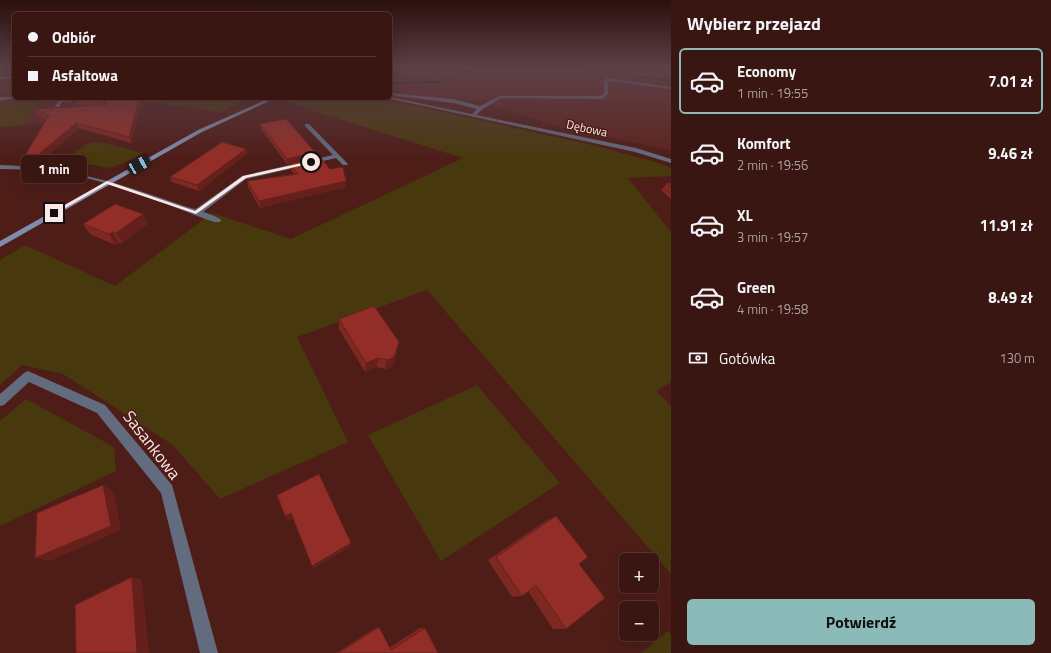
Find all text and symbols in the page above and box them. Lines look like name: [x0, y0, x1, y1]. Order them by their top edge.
text: Wybierz przejazd: [687, 10, 821, 37]
text: Odbiór: [52, 26, 96, 49]
text: Economy: [737, 60, 796, 83]
icon: car: [689, 63, 725, 99]
text: Asfaltowa: [52, 64, 118, 87]
text: 7.01 zł: [988, 70, 1033, 93]
text: 1 min · 19:55: [737, 83, 808, 103]
street label: Dębowa: [565, 114, 609, 142]
text: Komfort: [737, 132, 791, 155]
icon: car: [689, 135, 725, 171]
text: 9.46 zł: [988, 142, 1033, 165]
route start: [302, 153, 320, 171]
car: [126, 154, 152, 176]
callout: 1 min: [21, 155, 87, 183]
text: 2 min · 19:56: [737, 155, 808, 175]
text: 1 min: [38, 159, 70, 179]
route end: [45, 204, 63, 222]
text: XL: [737, 204, 753, 227]
icon: car: [689, 207, 725, 243]
text: 11.91 zł: [980, 214, 1033, 237]
text: 3 min · 19:57: [737, 227, 808, 247]
text: Green: [737, 276, 775, 299]
icon: car: [689, 279, 725, 315]
text: 8.49 zł: [988, 286, 1033, 309]
text: 4 min · 19:58: [737, 299, 808, 319]
icon: cash: [687, 347, 709, 369]
text: Gotówka: [719, 347, 775, 370]
text: 130 m: [999, 348, 1035, 368]
street label: Sasankowa: [117, 405, 188, 485]
map controls: [619, 553, 659, 641]
button: +: [619, 553, 659, 593]
button: Potwierdź: [687, 599, 1035, 645]
button: −: [619, 601, 659, 641]

